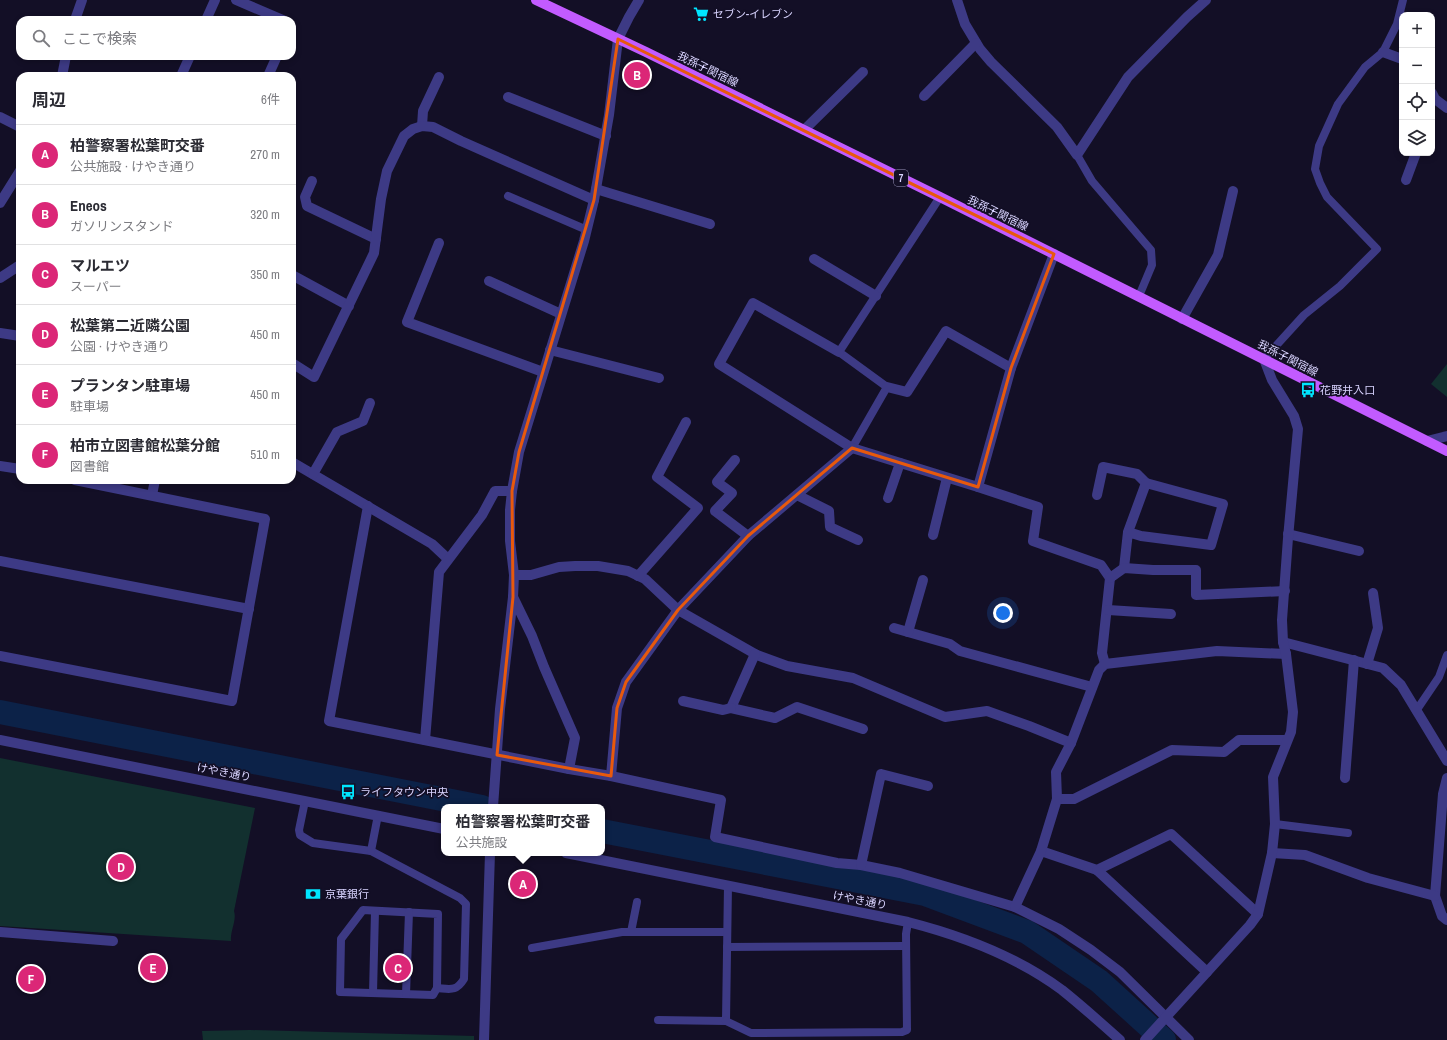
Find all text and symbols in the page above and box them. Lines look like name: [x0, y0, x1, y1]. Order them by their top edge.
supermarket icon: セブン-イレブン: [692, 5, 710, 23]
place label: セブン-イレブン: [713, 7, 793, 21]
map controls: [1399, 12, 1435, 156]
button: +: [1399, 12, 1435, 48]
search box: [16, 16, 296, 60]
icon: search: [30, 27, 52, 49]
text: ここで検索: [62, 28, 137, 49]
street label: 我孫子関宿線: [675, 48, 741, 90]
button: −: [1399, 48, 1435, 84]
pin: B: [624, 60, 650, 90]
button: locate: [1399, 84, 1435, 120]
text: 周辺: [32, 88, 66, 111]
text: 6件: [261, 91, 280, 108]
button: layers: [1399, 120, 1435, 156]
text: 柏警察署松葉町交番: [70, 135, 205, 156]
text: A: [41, 146, 49, 163]
text: 270 m: [250, 146, 280, 163]
text: 公共施設 · けやき通り: [70, 158, 196, 175]
road number: 7: [894, 170, 908, 186]
street label: 我孫子関宿線: [965, 192, 1031, 234]
text: Eneos: [70, 195, 107, 216]
text: B: [41, 206, 49, 223]
text: 320 m: [250, 206, 280, 223]
text: ガソリンスタンド: [70, 218, 174, 235]
text: マルエツ: [70, 255, 130, 276]
text: C: [41, 266, 49, 283]
text: 350 m: [250, 266, 280, 283]
text: スーパー: [70, 278, 122, 295]
text: 松葉第二近隣公園: [70, 315, 190, 336]
text: D: [41, 326, 49, 343]
text: 450 m: [250, 326, 280, 343]
street label: 我孫子関宿線: [1255, 337, 1321, 379]
text: 公園 · けやき通り: [70, 338, 170, 355]
text: プランタン駐車場: [70, 375, 190, 396]
bus stop icon: 花野井入口: [1299, 381, 1317, 399]
place label: 花野井入口: [1320, 383, 1375, 397]
text: E: [41, 386, 49, 403]
text: 450 m: [250, 386, 280, 403]
text: 駐車場: [70, 398, 109, 415]
text: 柏市立図書館松葉分館: [70, 435, 220, 456]
text: F: [42, 446, 48, 463]
text: 510 m: [250, 446, 280, 463]
text: 図書館: [70, 458, 109, 475]
your location: [993, 603, 1013, 623]
street label: けやき通り: [196, 760, 252, 784]
bus stop icon: ライフタウン中央: [339, 783, 357, 801]
place label: ライフタウン中央: [360, 785, 449, 799]
popup: [441, 804, 605, 856]
text: 柏警察署松葉町交番: [455, 811, 591, 832]
text: 公共施設: [455, 834, 508, 851]
pin: D: [108, 852, 134, 882]
pin: A: [510, 869, 536, 899]
bank icon: 京葉銀行: [304, 885, 322, 903]
place label: 京葉銀行: [325, 887, 369, 901]
street label: けやき通り: [832, 888, 888, 912]
pin: E: [140, 953, 166, 983]
pin: C: [385, 953, 411, 983]
pin: F: [18, 964, 44, 994]

